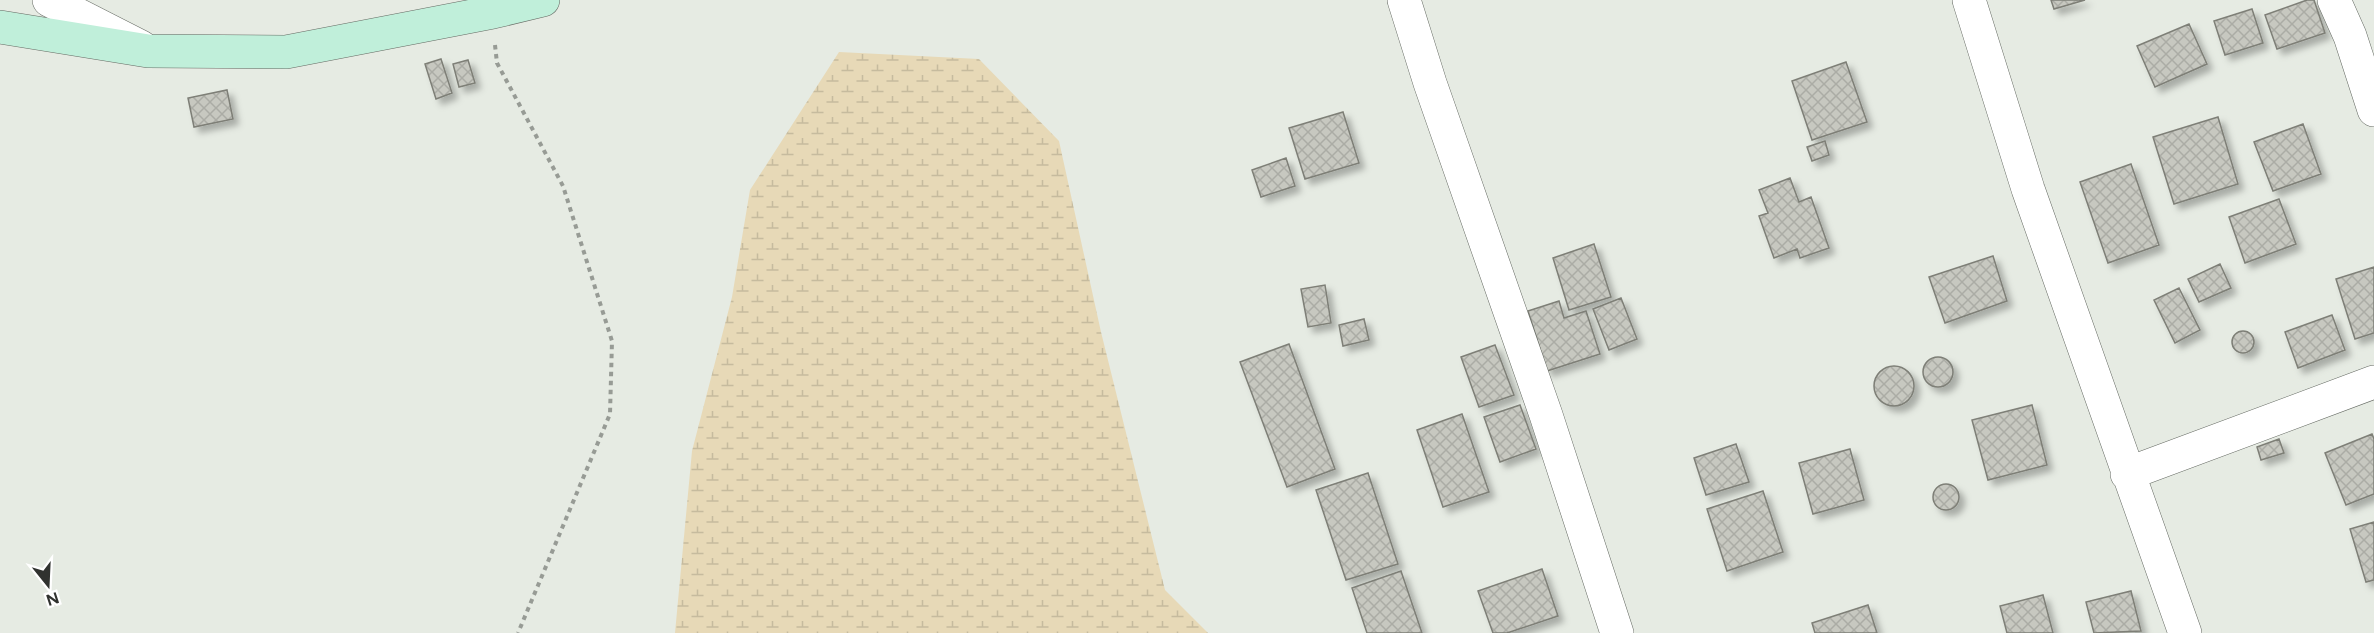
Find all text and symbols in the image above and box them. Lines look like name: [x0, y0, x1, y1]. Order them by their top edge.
north arrow: [18, 555, 78, 615]
text: N: [44, 588, 61, 610]

